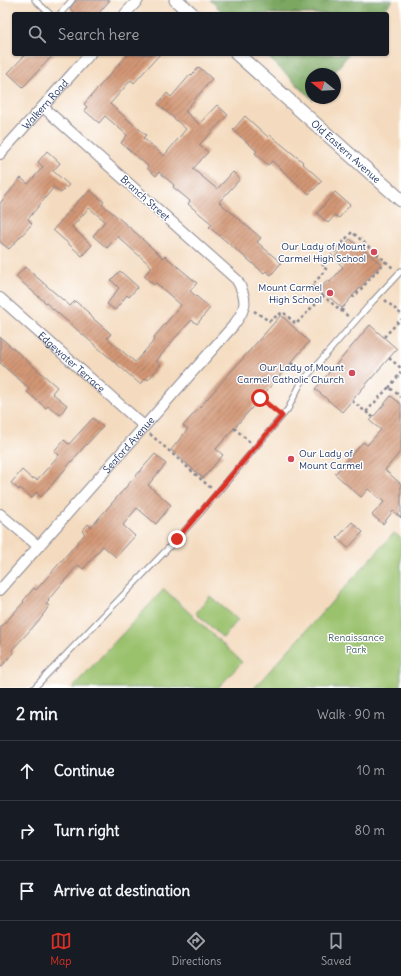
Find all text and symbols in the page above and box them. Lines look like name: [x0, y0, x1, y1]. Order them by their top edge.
search box: [12, 12, 389, 56]
icon: search: [26, 23, 48, 45]
text: Search here: [58, 25, 139, 44]
north arrow: [305, 68, 341, 104]
street label: Walkern Road: [19, 76, 71, 132]
street label: Old Eastern Avenue: [309, 117, 384, 185]
street label: Branch Street: [118, 172, 173, 224]
place label: Our Lady of Mount Carmel High School: [278, 240, 367, 265]
marker: Our Lady of Mount Carmel High School: [369, 247, 379, 257]
place label: Mount Carmel High School: [258, 281, 322, 306]
marker: Mount Carmel High School: [325, 288, 335, 298]
street label: Edgewater Terrace: [36, 329, 108, 395]
place label: Our Lady of Mount Carmel Catholic Church: [237, 361, 345, 386]
marker: Our Lady of Mount Carmel Catholic Church: [347, 368, 357, 378]
route start: [251, 389, 269, 407]
street label: Seaford Avenue: [100, 414, 157, 476]
place label: Our Lady of Mount Carmel: [299, 447, 363, 472]
marker: Our Lady of Mount Carmel: [286, 454, 296, 464]
route end: [168, 530, 186, 548]
park label: Renaissance Park: [328, 631, 384, 656]
text: 2 min: [16, 703, 58, 725]
text: Walk · 90 m: [317, 706, 385, 723]
icon: ahead: [16, 760, 38, 782]
text: Continue: [54, 761, 115, 780]
text: 10 m: [357, 762, 385, 779]
icon: right: [16, 820, 38, 842]
text: Turn right: [54, 821, 119, 840]
text: 80 m: [354, 822, 385, 839]
icon: arrive: [16, 880, 38, 902]
text: Arrive at destination: [54, 881, 190, 900]
tab: Map: [50, 930, 72, 968]
tab: Directions: [172, 930, 221, 968]
tab: Saved: [321, 930, 351, 968]

